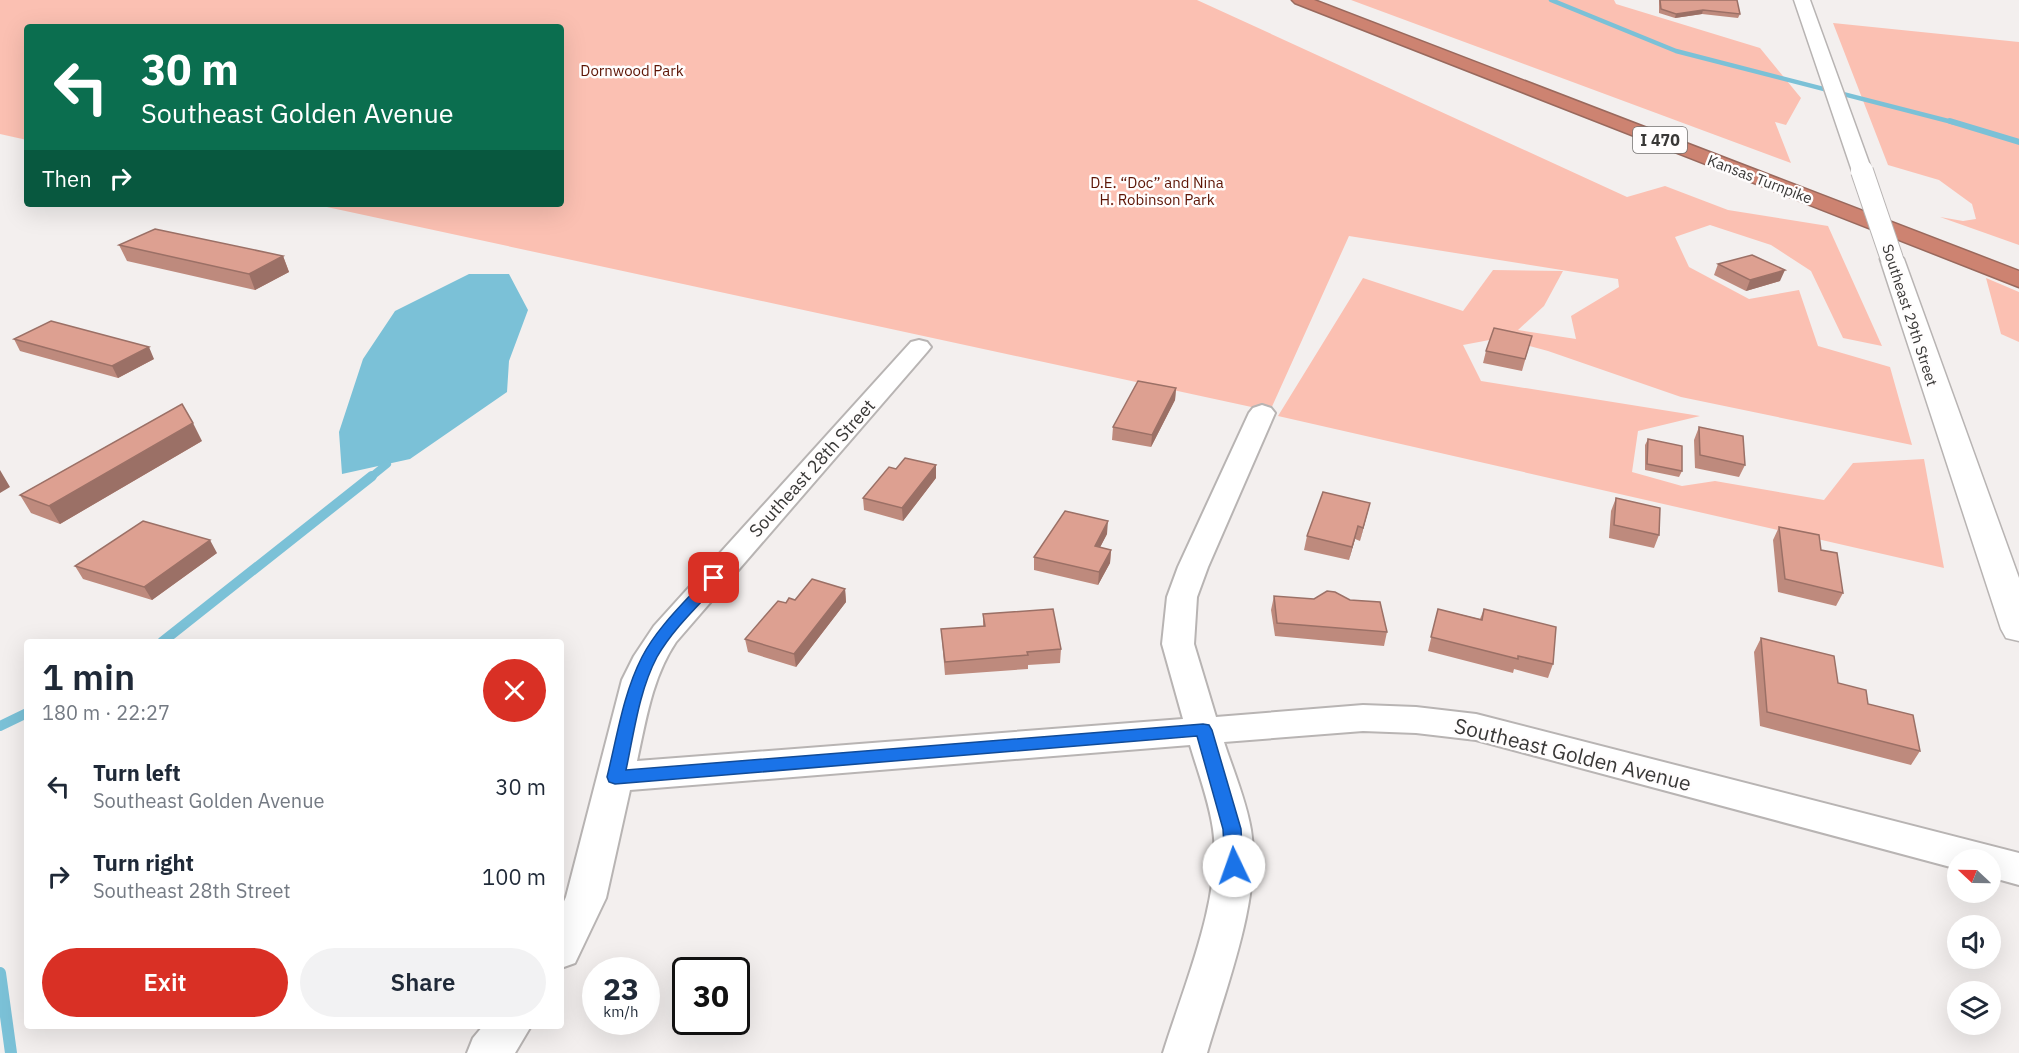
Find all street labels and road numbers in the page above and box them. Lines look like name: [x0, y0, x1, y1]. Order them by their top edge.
road number: I 470: [1633, 127, 1687, 153]
street label: Kansas Turnpike: [1705, 150, 1815, 208]
street label: Southeast 29th Street: [1878, 242, 1942, 388]
street label: Southeast 28th Street: [744, 394, 880, 542]
street label: Southeast Golden Avenue: [1452, 711, 1694, 797]

